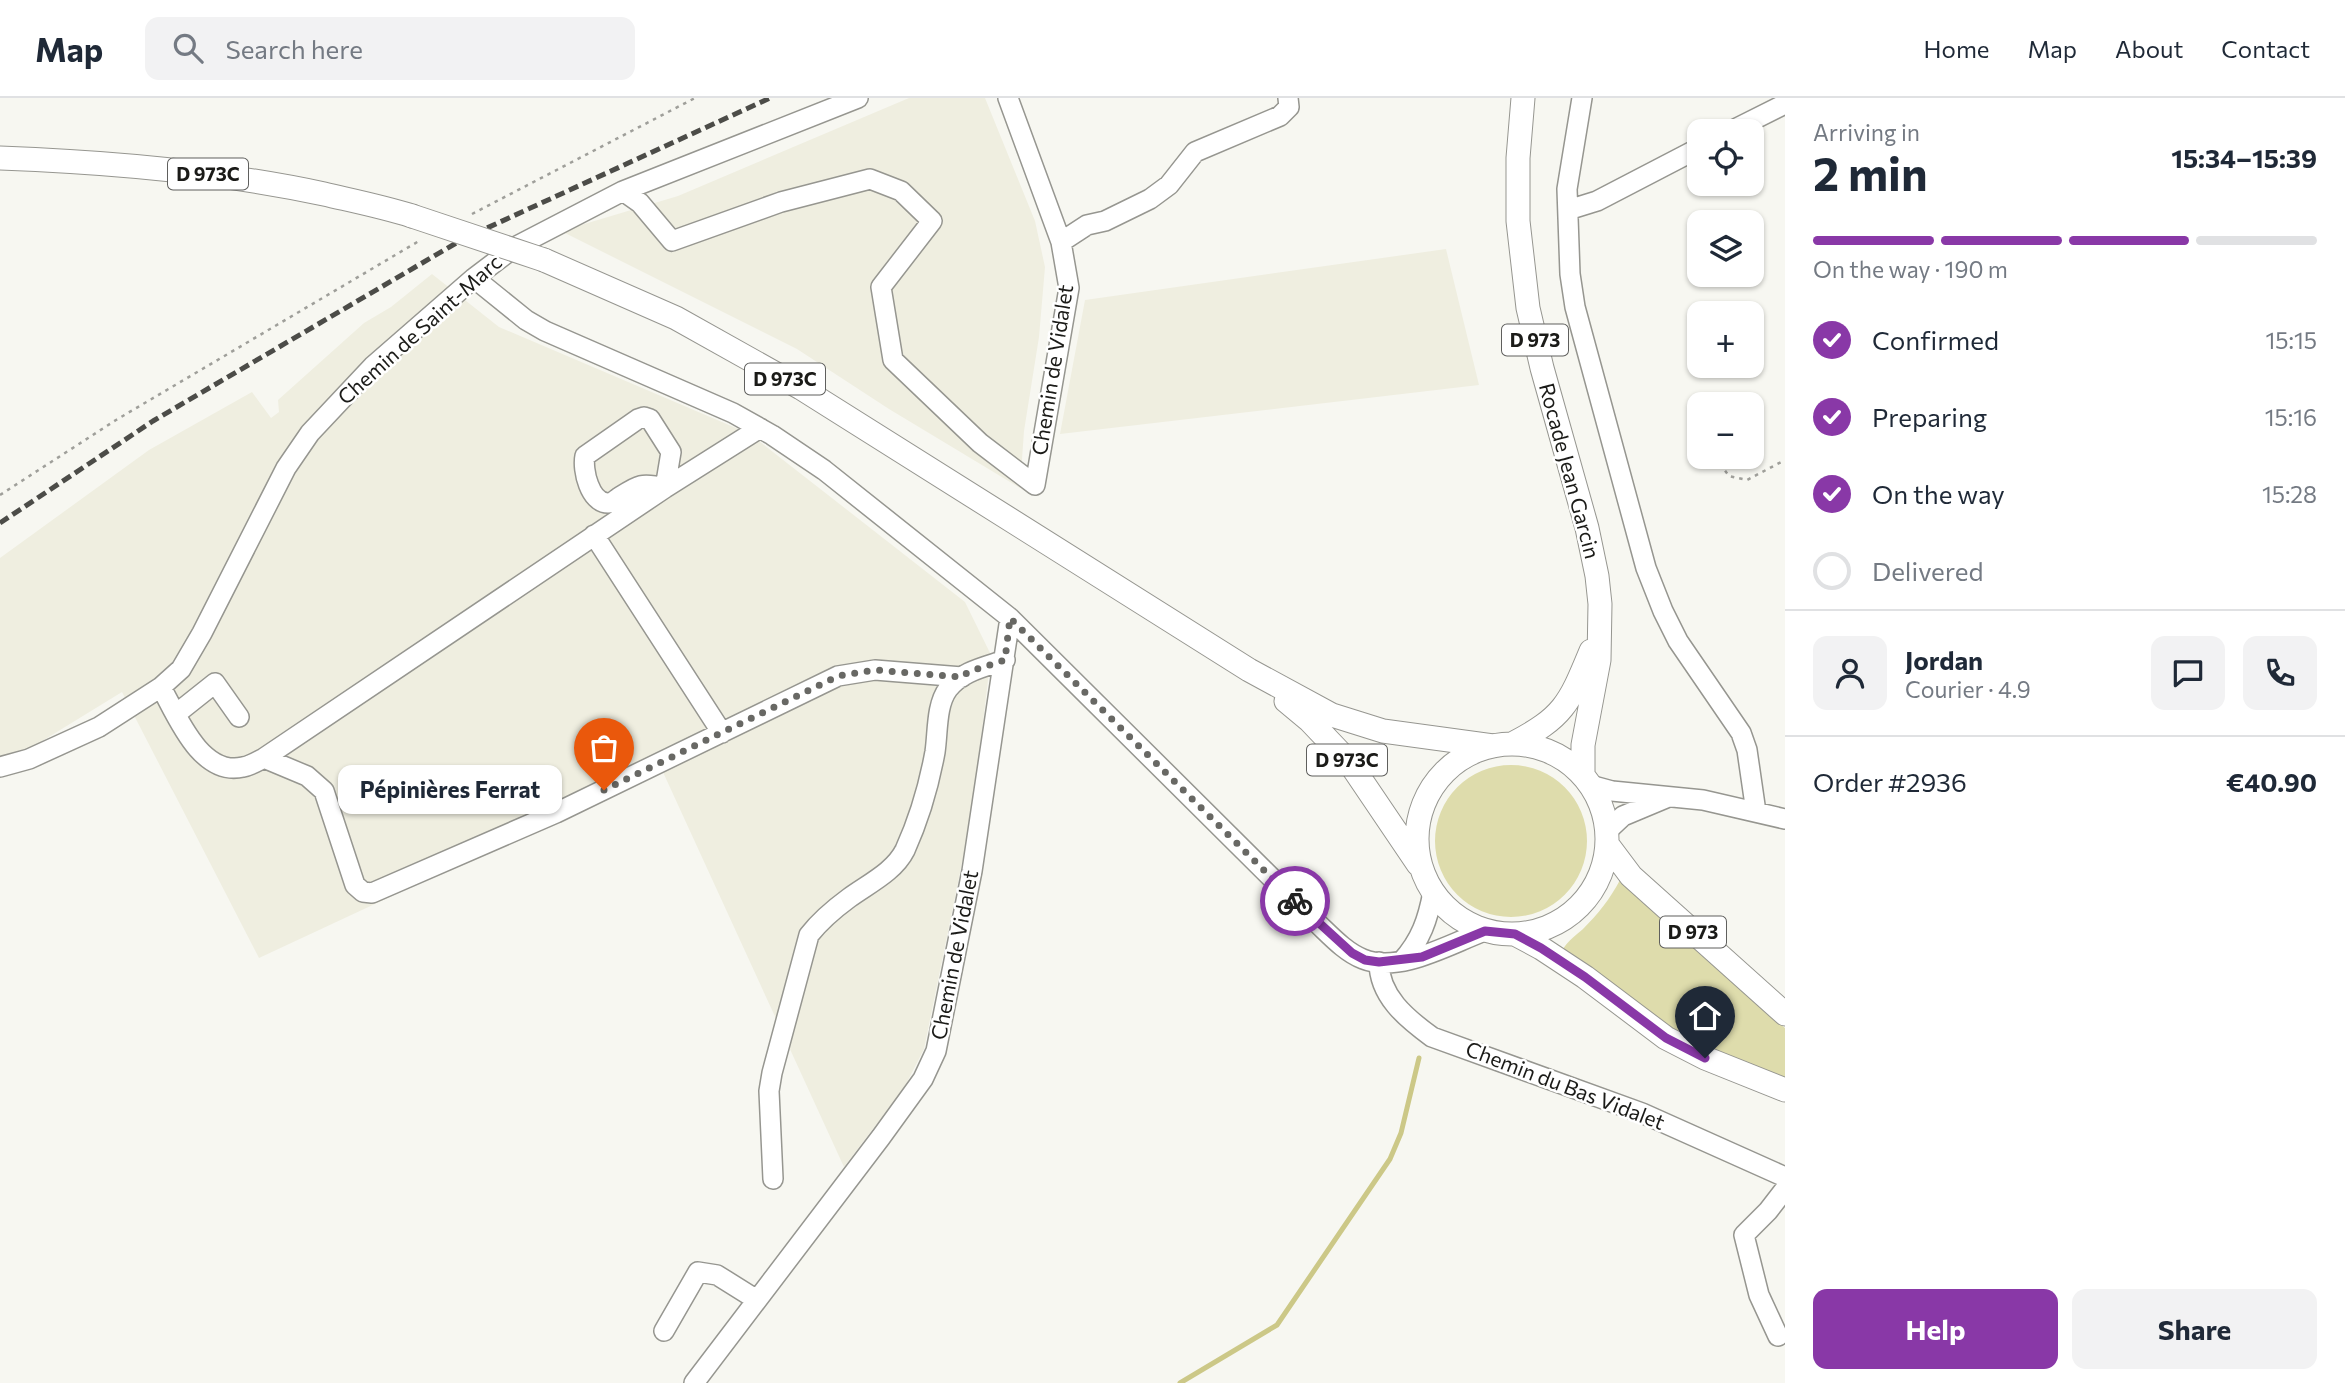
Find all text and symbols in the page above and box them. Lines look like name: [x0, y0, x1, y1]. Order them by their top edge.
search box: [145, 17, 635, 80]
text: Map: [35, 28, 103, 69]
icon: search: [169, 29, 207, 67]
text: Search here: [225, 33, 363, 64]
text: Home: [1924, 34, 1990, 63]
text: Map: [2028, 34, 2077, 63]
text: About: [2115, 34, 2183, 63]
text: Contact: [2221, 34, 2310, 63]
text: Arriving in: [1813, 118, 1920, 146]
map controls: [1687, 119, 1764, 469]
button: locate: [1687, 119, 1764, 196]
text: 15:34–15:39: [2171, 142, 2317, 173]
text: 2 min: [1813, 144, 1928, 200]
road number: D 973C: [168, 158, 248, 190]
button: layers: [1687, 210, 1764, 287]
street label: Chemin de Saint-Marc: [332, 249, 506, 409]
text: On the way · 190 m: [1813, 255, 2008, 283]
street label: Chemin de Vidalet: [1026, 283, 1077, 457]
button: +: [1687, 301, 1764, 378]
icon: check: [1813, 321, 1851, 359]
road number: D 973: [1502, 324, 1568, 356]
text: Confirmed: [1872, 324, 1999, 355]
text: 15:15: [2265, 326, 2317, 354]
road number: D 973C: [745, 364, 825, 394]
street label: Rocade Jean Garcin: [1535, 380, 1606, 561]
button: −: [1687, 392, 1764, 469]
icon: check: [1813, 398, 1851, 436]
text: Preparing: [1872, 401, 1987, 432]
text: 15:16: [2265, 403, 2317, 431]
icon: check: [1813, 475, 1851, 513]
text: On the way: [1872, 478, 2005, 509]
text: 15:28: [2262, 480, 2317, 508]
text: Delivered: [1872, 555, 1983, 586]
button: person: [1813, 636, 1887, 710]
button: chat: [2151, 636, 2225, 710]
button: phone: [2243, 636, 2317, 710]
text: Jordan: [1905, 644, 1983, 675]
text: Courier · 4.9: [1905, 675, 2031, 703]
pin: [574, 718, 634, 790]
icon: bag: [585, 729, 623, 767]
road number: D 973C: [1307, 744, 1387, 776]
callout: Pépinières Ferrat: [338, 766, 562, 814]
text: Order #2936: [1813, 766, 1967, 797]
text: €40.90: [2226, 766, 2317, 797]
text: Pépinières Ferrat: [360, 775, 540, 803]
courier: [1260, 866, 1330, 936]
street label: Chemin de Vidalet: [925, 868, 982, 1042]
icon: bike: [1276, 882, 1314, 920]
road number: D 973: [1660, 916, 1726, 947]
pin: [1675, 986, 1735, 1058]
icon: home: [1686, 997, 1724, 1035]
street label: Chemin du Bas Vidalet: [1463, 1035, 1669, 1134]
button: Help: [1813, 1289, 2058, 1369]
button: Share: [2072, 1289, 2317, 1369]

